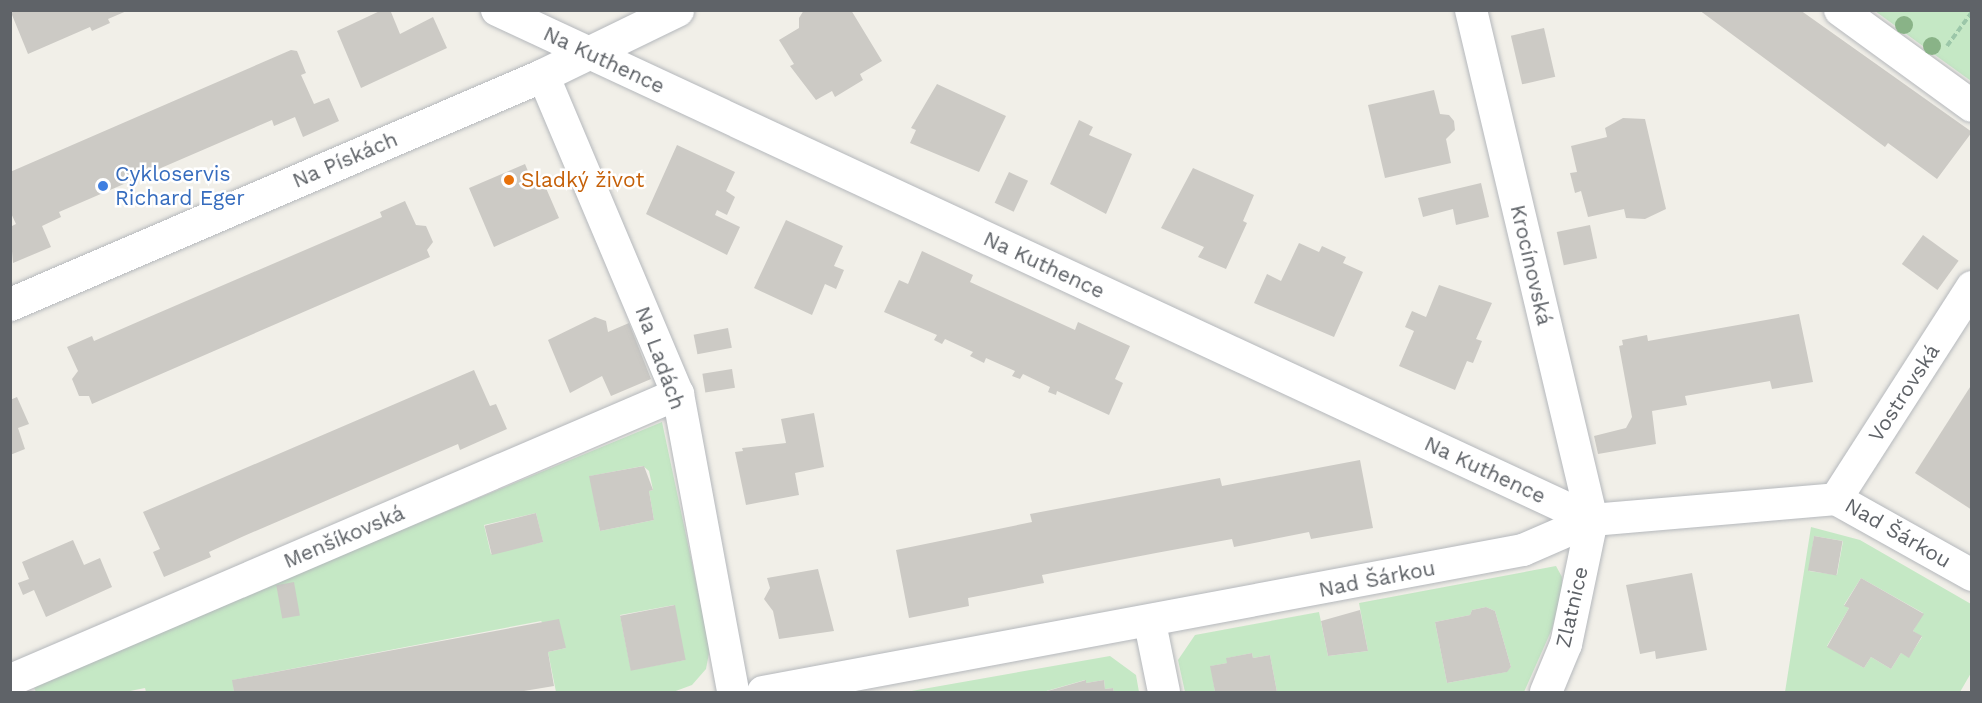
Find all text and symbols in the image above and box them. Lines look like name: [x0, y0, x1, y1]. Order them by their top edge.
street label: Na Kuthence: [539, 21, 669, 99]
street label: Na Pískách: [288, 126, 402, 194]
place label: Cykloservis Richard Eger: [115, 161, 245, 211]
place label: Sladký život: [521, 167, 645, 193]
marker: Sladký život: [502, 173, 516, 187]
marker: Cykloservis Richard Eger: [96, 179, 110, 193]
street label: Krocínovská: [1505, 202, 1557, 328]
street label: Na Kuthence: [979, 226, 1109, 304]
street label: Na Ladách: [630, 303, 690, 413]
street label: Vostrovská: [1863, 339, 1945, 447]
street label: Na Kuthence: [1420, 431, 1550, 509]
street label: Nad Šárkou: [1840, 493, 1956, 573]
street label: Menšíkovská: [280, 500, 408, 574]
street label: Nad Šárkou: [1317, 555, 1437, 603]
street label: Zlatnice: [1550, 564, 1594, 650]

